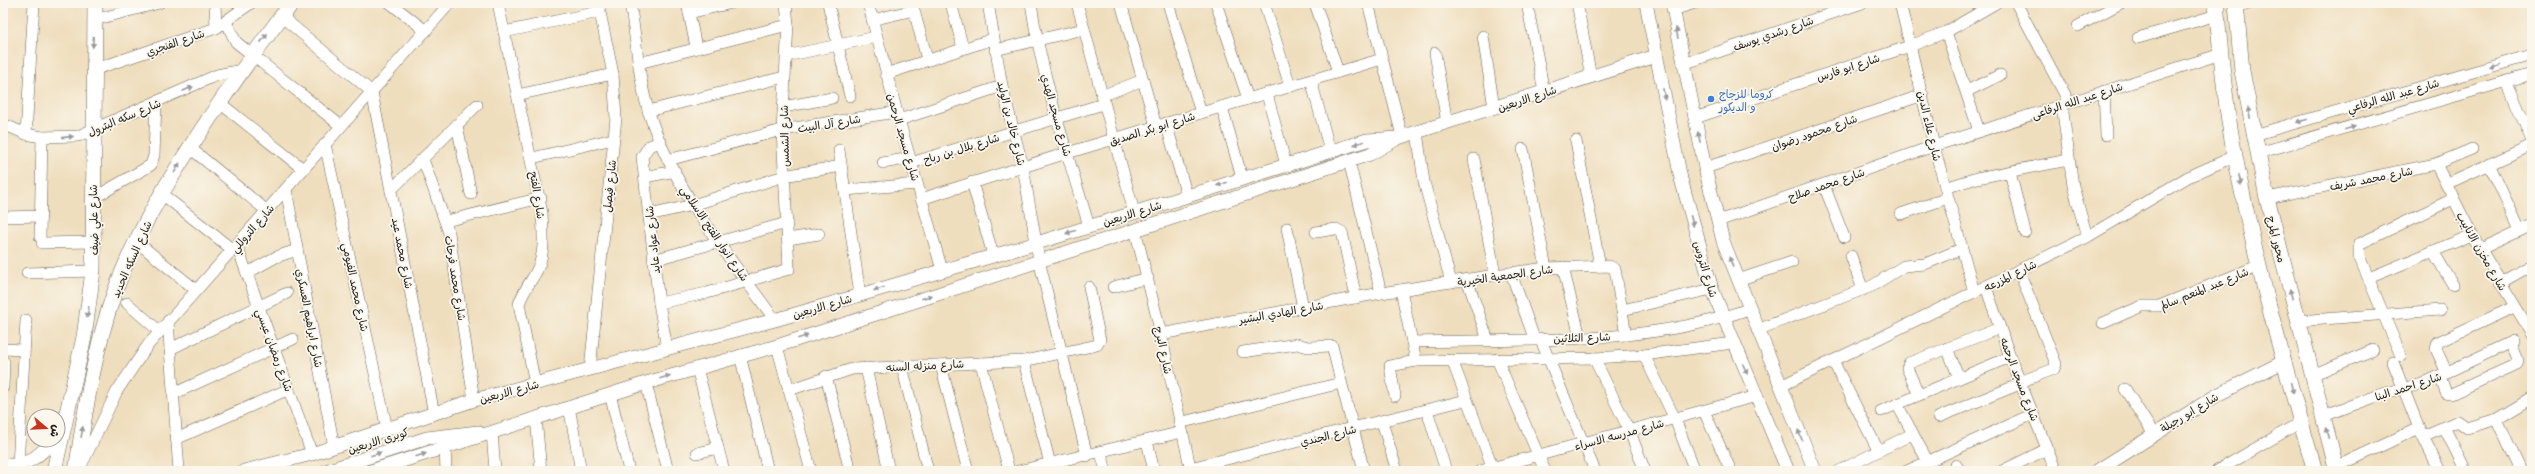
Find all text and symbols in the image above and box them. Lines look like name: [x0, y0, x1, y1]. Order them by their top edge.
street label: شارع رشدي يوسف: [1731, 12, 1816, 56]
street label: شارع الفنجري: [144, 25, 207, 61]
one-way arrow: [1674, 27, 1680, 40]
one-way arrow: [260, 33, 269, 44]
one-way arrow: [90, 36, 97, 48]
street label: شارع ابو فارس: [1814, 50, 1882, 86]
one-way arrow: [2488, 63, 2500, 69]
street label: شارع مسجد الهدي: [1036, 72, 1076, 159]
street label: شارع عبد الله الرفاعي: [2345, 75, 2442, 119]
street label: شارع عبد الله الرفاعى: [2029, 78, 2125, 124]
street label: شارع خالد بن الوليد: [992, 79, 1030, 167]
street label: شارع الاربعين: [1496, 81, 1559, 116]
one-way arrow: [182, 86, 194, 92]
place label: كروما للزجاج و الديكور: [1718, 86, 1774, 115]
one-way arrow: [1661, 88, 1667, 100]
street label: شارع علاء الدين: [1913, 89, 1945, 163]
street label: شارع مسجد الرحمن: [882, 91, 924, 183]
marker: كروما للزجاج و الديكور: [1706, 94, 1716, 104]
street label: شارع سكه البترول: [85, 95, 164, 141]
street label: شارع الشمس: [776, 105, 794, 167]
one-way arrow: [2246, 107, 2252, 119]
street label: شارع ابو بكر الصديق: [1107, 108, 1197, 150]
street label: شارع محمود رضوان: [1769, 110, 1860, 156]
street label: شارع آل البيت: [796, 111, 862, 137]
one-way arrow: [2296, 118, 2308, 124]
one-way arrow: [2344, 125, 2356, 131]
street label: شارع بلال بن رباح: [921, 129, 1002, 169]
one-way arrow: [1695, 130, 1701, 143]
one-way arrow: [62, 134, 74, 141]
one-way arrow: [1353, 140, 1365, 146]
street label: شارع فيصل: [599, 159, 621, 213]
one-way arrow: [174, 162, 181, 173]
street label: شارع محمد شريف: [2328, 163, 2414, 195]
street label: شارع محمد صلاح: [1786, 164, 1867, 206]
street label: شارع الفتح: [525, 170, 549, 220]
one-way arrow: [2237, 174, 2243, 186]
street label: شارع انوار الفتح الاسلامي: [674, 182, 753, 286]
one-way arrow: [1215, 182, 1227, 188]
street label: شارع علي ضيف: [85, 184, 105, 255]
street label: شارع الاربعين: [1101, 197, 1164, 231]
street label: شارع التروللي: [227, 201, 280, 258]
street label: شارع عواد عايد: [641, 205, 665, 275]
street label: شارع مخزن الانابيب: [2452, 209, 2511, 294]
street label: محور المرج: [2263, 214, 2290, 264]
one-way arrow: [1689, 215, 1695, 227]
street label: شارع محمد عيد: [387, 216, 417, 290]
street label: شارع السكه الحديد: [107, 218, 157, 301]
one-way arrow: [1065, 229, 1077, 235]
street label: شارع محمد فرحات: [440, 234, 470, 322]
street label: شارع التروس: [1688, 239, 1722, 300]
street label: شارع محمد الفيومي: [335, 241, 373, 334]
one-way arrow: [1728, 256, 1734, 268]
street label: شارع المزرعه: [1981, 256, 2040, 296]
street label: شارع الجمعية الخيرية: [1456, 261, 1554, 291]
street label: شارع عبد المنعم سالم: [2157, 263, 2251, 315]
street label: شارع ابراهيم العسكري: [291, 267, 327, 369]
one-way arrow: [873, 286, 885, 292]
one-way arrow: [2288, 288, 2294, 300]
street label: شارع الاربعين: [791, 290, 854, 324]
one-way arrow: [921, 293, 933, 299]
street label: شارع الهادي البشير: [1237, 297, 1325, 329]
one-way arrow: [85, 306, 91, 318]
street label: شارع رمضان عيسي: [249, 306, 297, 395]
street label: شارع البرج: [1150, 325, 1176, 376]
street label: شارع الثلاثين: [1553, 329, 1611, 347]
one-way arrow: [798, 334, 810, 340]
street label: شارع مسجد الرحمه: [1995, 335, 2043, 424]
street label: شارع منزله السنه: [886, 355, 964, 377]
one-way arrow: [1742, 364, 1748, 375]
street label: شارع احمد البنا: [2373, 368, 2444, 406]
one-way arrow: [659, 374, 671, 380]
street label: شارع الاربعين: [478, 376, 541, 408]
one-way arrow: [2289, 382, 2295, 394]
street label: شارع ابو رجيلة: [2157, 389, 2222, 437]
north arrow: [26, 408, 66, 448]
street label: شارع مدرسه الاسراء: [1572, 415, 1666, 455]
street label: شارع الجندي: [1298, 421, 1358, 451]
text: ش: [47, 423, 65, 440]
street label: كوبرى الاربعين: [346, 424, 411, 457]
one-way arrow: [79, 426, 85, 439]
one-way arrow: [2324, 427, 2330, 439]
one-way arrow: [1797, 428, 1803, 440]
one-way arrow: [370, 451, 382, 457]
one-way arrow: [416, 452, 428, 458]

